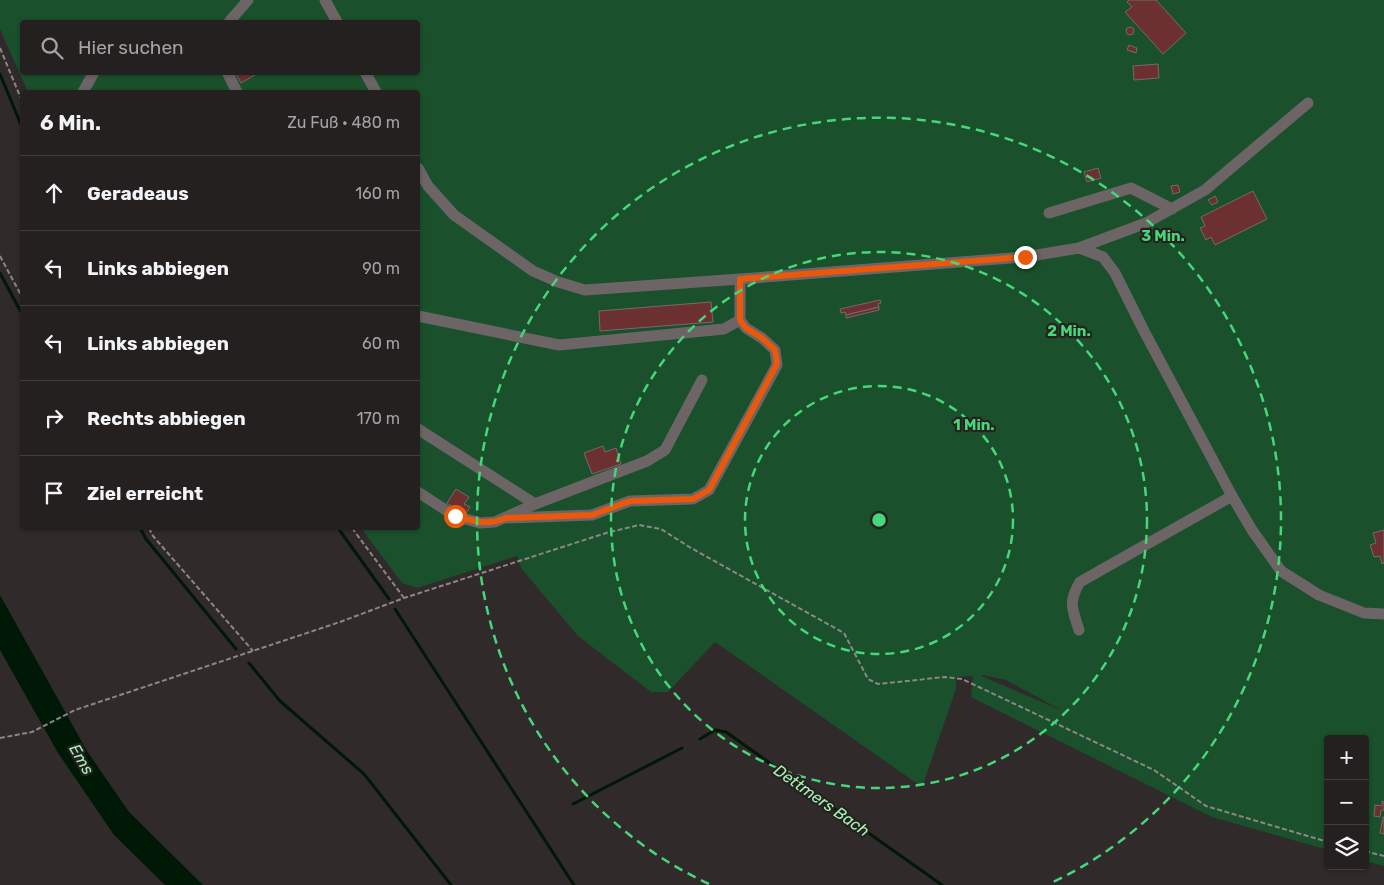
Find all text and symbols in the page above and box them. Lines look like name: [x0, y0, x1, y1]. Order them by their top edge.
search box: [20, 20, 420, 75]
icon: search: [38, 34, 66, 62]
text: Hier suchen: [78, 36, 184, 59]
text: 6 Min.: [40, 110, 101, 135]
text: Zu Fuß · 480 m: [287, 113, 400, 132]
icon: ahead: [40, 179, 68, 207]
text: Geradeaus: [87, 182, 189, 205]
text: 160 m: [355, 184, 400, 203]
text: 3 Min.: [1141, 227, 1185, 245]
route end: [1014, 246, 1037, 269]
icon: left: [40, 254, 68, 282]
text: Links abbiegen: [87, 257, 229, 280]
text: 90 m: [362, 259, 400, 278]
text: 2 Min.: [1047, 322, 1091, 340]
icon: left: [40, 329, 68, 357]
text: Links abbiegen: [87, 332, 229, 355]
text: 60 m: [362, 334, 400, 353]
icon: right: [40, 404, 68, 432]
text: Rechts abbiegen: [87, 407, 246, 430]
text: 170 m: [357, 409, 400, 428]
text: 1 Min.: [953, 416, 995, 434]
icon: arrive: [40, 479, 68, 507]
text: Ziel erreicht: [87, 482, 203, 505]
route start: [444, 505, 467, 528]
centre of rings: [870, 511, 888, 529]
map controls: [1324, 735, 1369, 870]
button: +: [1324, 735, 1369, 780]
water label: Ems: [65, 741, 98, 778]
water label: Dettmers Bach: [770, 760, 873, 840]
button: −: [1324, 780, 1369, 825]
button: layers: [1324, 825, 1369, 870]

